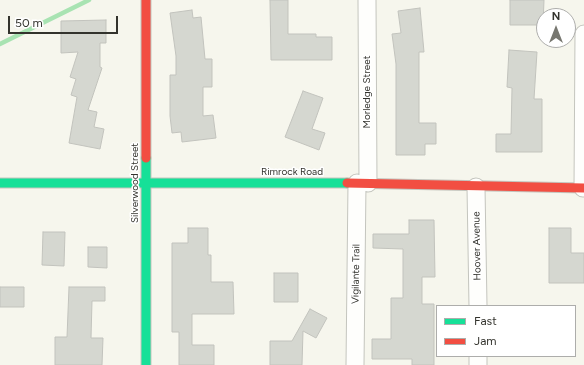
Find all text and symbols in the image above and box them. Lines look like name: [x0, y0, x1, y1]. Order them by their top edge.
scale bar: [10, 8, 120, 34]
north arrow: [536, 8, 576, 48]
text: N: [552, 10, 560, 23]
text: 50 m: [15, 16, 43, 30]
street label: Morledge Street: [361, 56, 373, 128]
street label: Silverwood Street: [129, 143, 141, 223]
street label: Rimrock Road: [261, 166, 323, 178]
street label: Hoover Avenue: [470, 211, 484, 281]
street label: Vigilante Trail: [349, 244, 363, 304]
legend: [436, 305, 576, 357]
text: Fast: [474, 314, 497, 328]
text: Jam: [474, 334, 497, 348]

